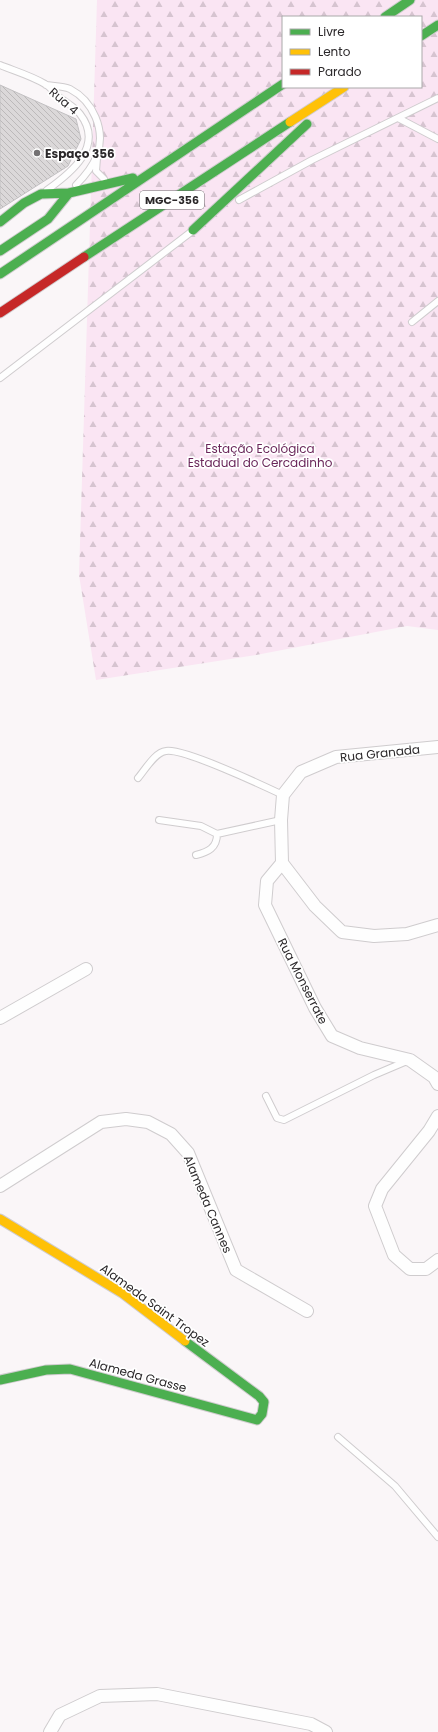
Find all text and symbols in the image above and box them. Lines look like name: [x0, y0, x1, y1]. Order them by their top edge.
legend: [282, 16, 422, 88]
text: Livre: [318, 23, 345, 40]
text: Lento: [318, 43, 351, 60]
text: Parado: [318, 63, 362, 80]
street label: Rua 4: [46, 83, 83, 119]
place label: Espaço 356: [45, 145, 115, 162]
marker: Espaço 356: [32, 148, 42, 158]
road number: MGC-356: [140, 191, 204, 209]
park label: Estação Ecológica Estadual do Cercadinho: [188, 440, 333, 471]
street label: Rua Granada: [339, 740, 421, 766]
street label: Rua Monserrate: [274, 935, 332, 1027]
street label: Alameda Cannes: [180, 1152, 236, 1256]
street label: Alameda Saint Tropez: [97, 1260, 213, 1350]
street label: Alameda Grasse: [87, 1354, 189, 1396]

